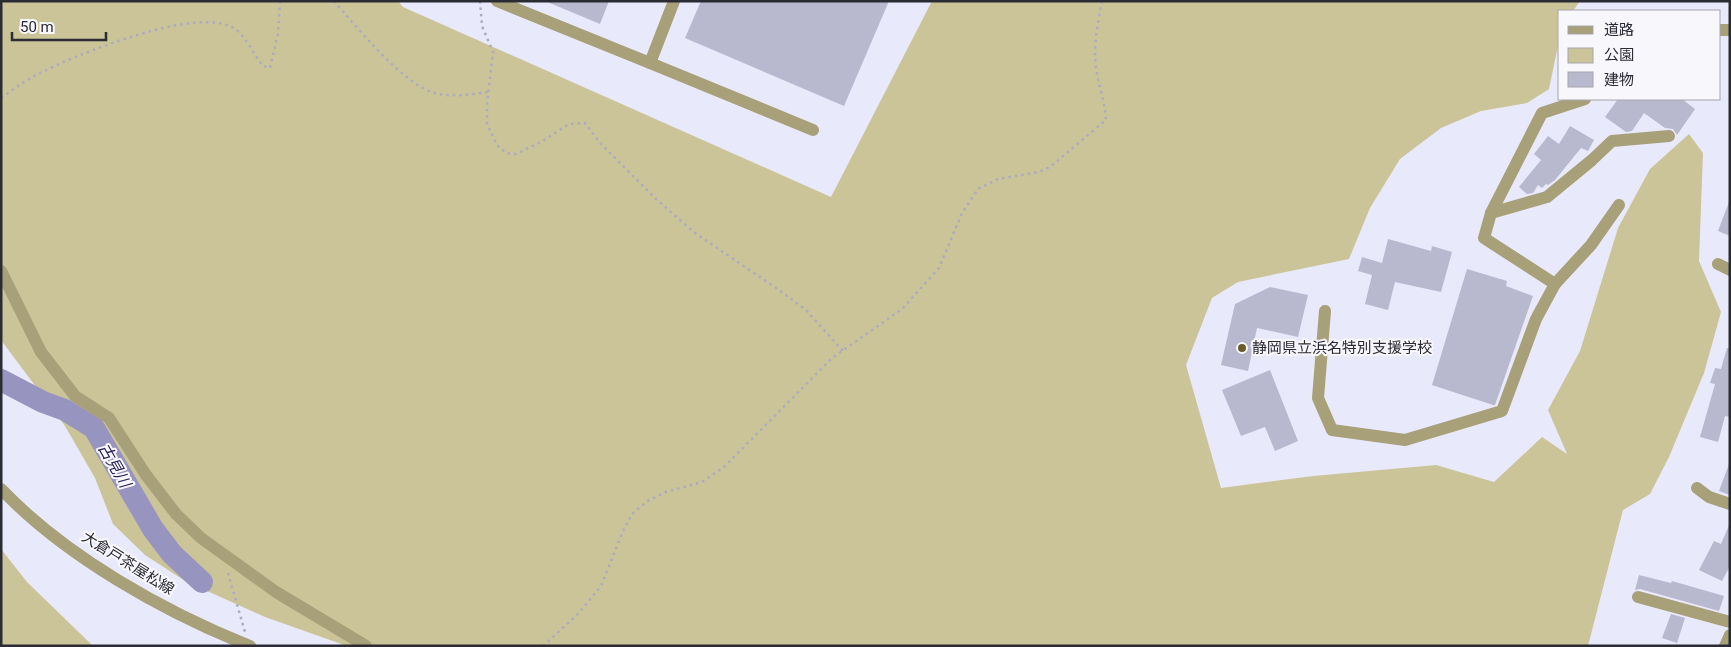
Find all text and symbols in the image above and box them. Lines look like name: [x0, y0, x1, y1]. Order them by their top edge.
scale bar: [12, 10, 106, 42]
legend: [1558, 10, 1721, 100]
text: 50 m: [20, 18, 54, 36]
text: 道路: [1604, 21, 1634, 39]
text: 公園: [1604, 46, 1634, 64]
text: 建物: [1604, 71, 1634, 89]
place label: 静岡県立浜名特別支援学校: [1252, 339, 1432, 357]
marker: 静岡県立浜名特別支援学校: [1236, 342, 1248, 354]
water label: 古見川: [94, 440, 136, 493]
street label: 大倉戸茶屋松線: [79, 528, 177, 598]

